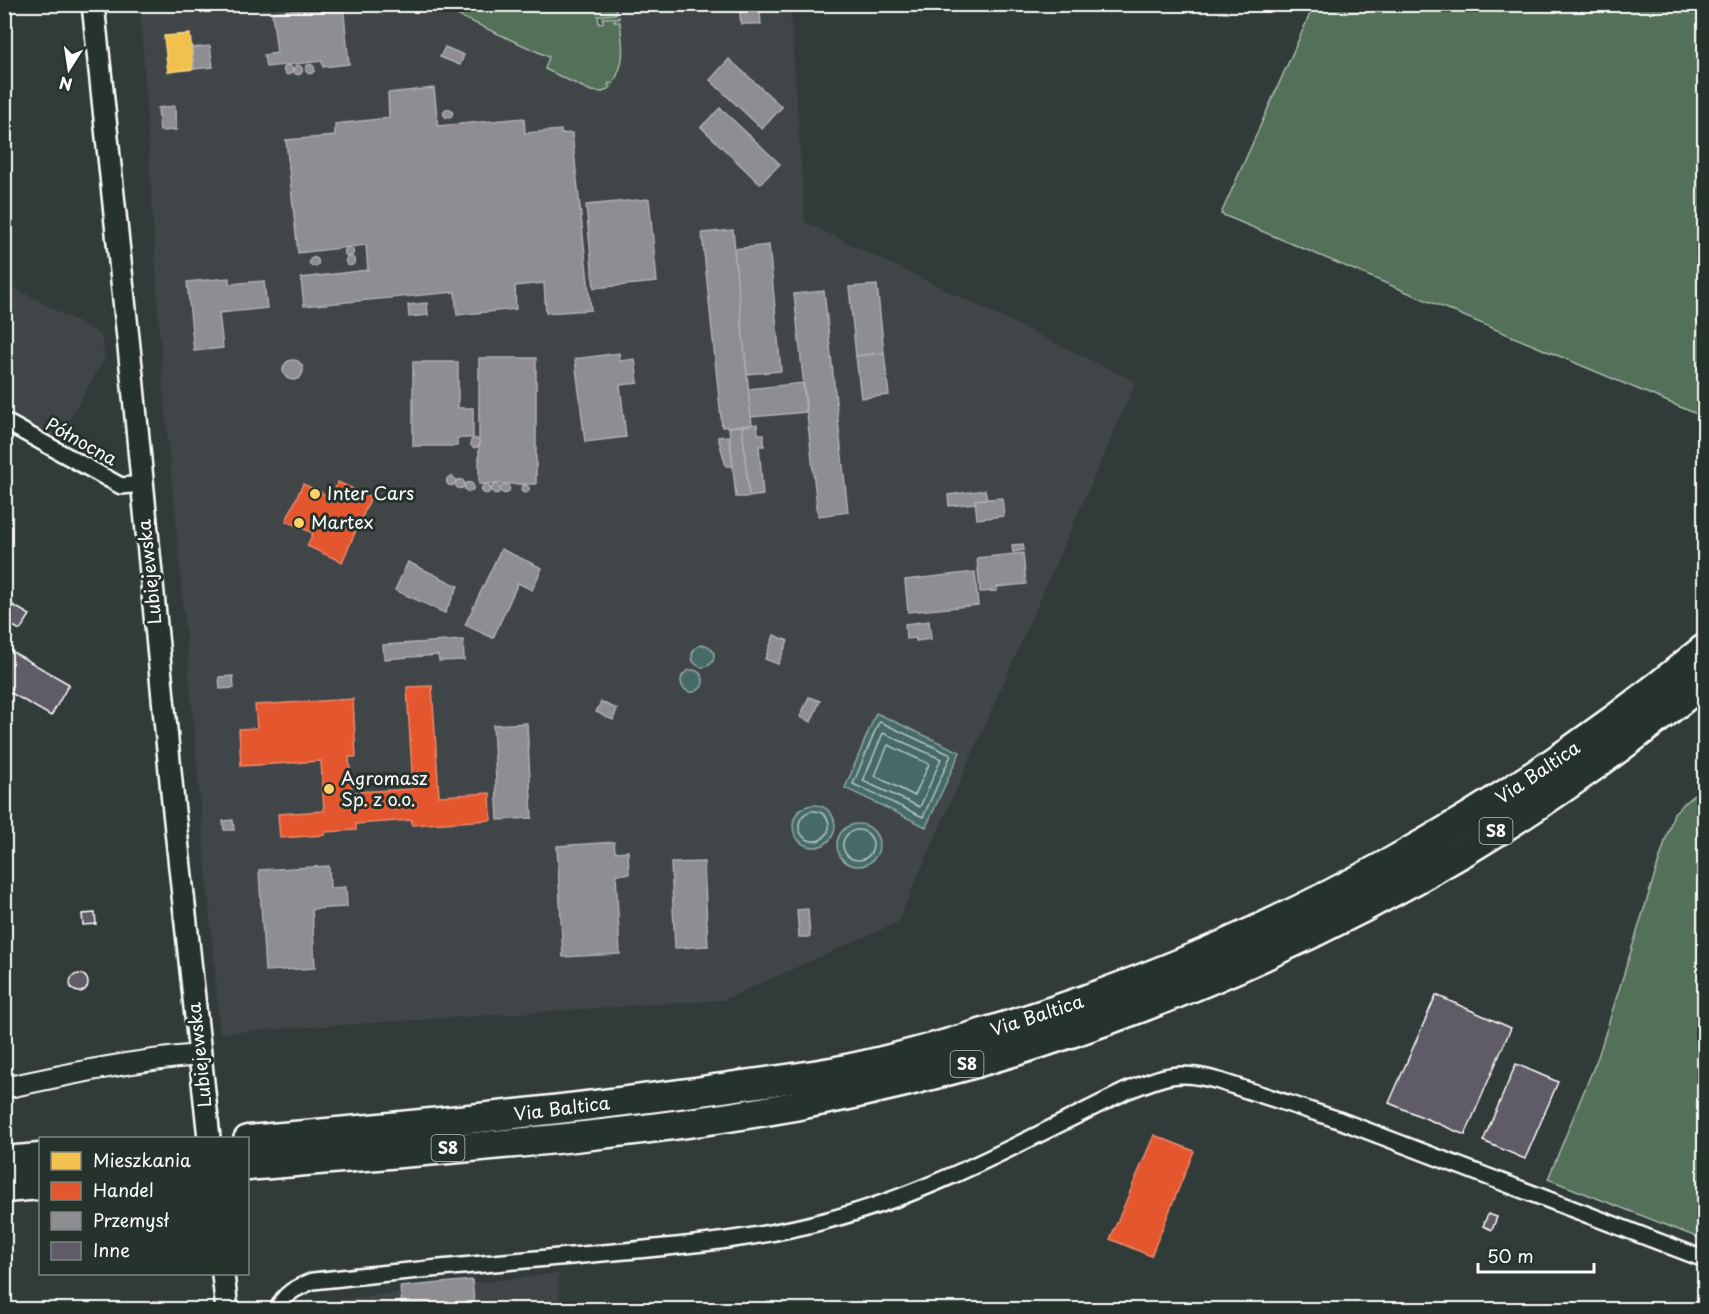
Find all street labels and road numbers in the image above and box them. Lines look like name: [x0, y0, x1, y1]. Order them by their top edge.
street label: Północna: [41, 410, 123, 472]
street label: Lubiejewska: [129, 517, 167, 626]
street label: Via Baltica: [1490, 733, 1585, 810]
road number: S8: [1480, 818, 1512, 844]
street label: Via Baltica: [986, 987, 1087, 1042]
street label: Lubiejewska: [179, 1000, 217, 1109]
road number: S8: [950, 1051, 984, 1077]
street label: Via Baltica: [512, 1088, 612, 1127]
road number: S8: [432, 1135, 464, 1161]

